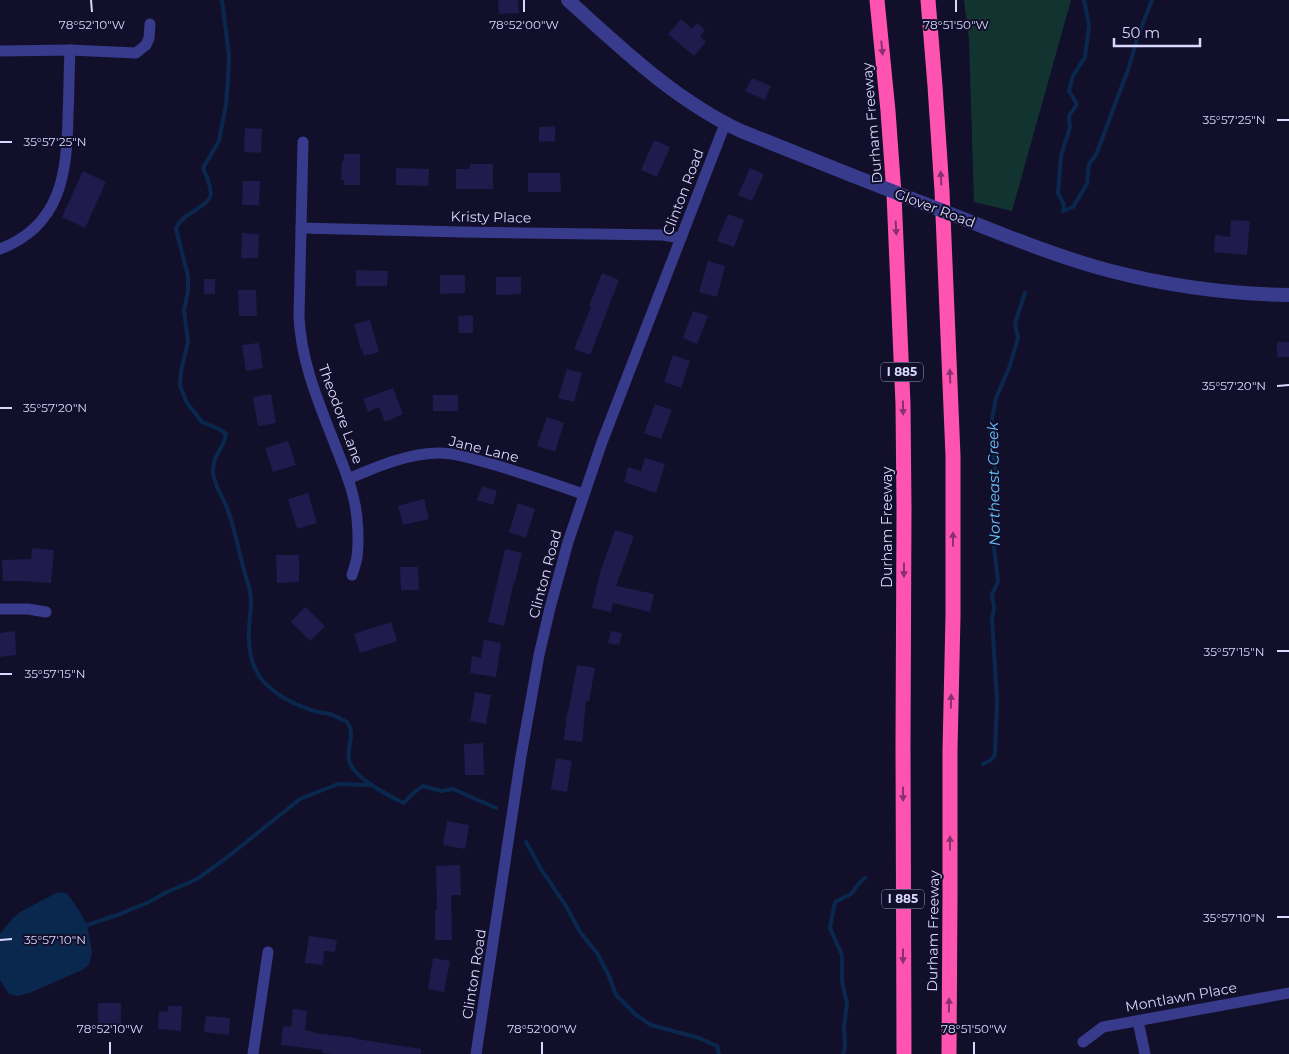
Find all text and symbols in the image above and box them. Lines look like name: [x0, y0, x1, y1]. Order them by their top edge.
scale bar: [1114, 15, 1200, 47]
text: 78°52'10"W: [59, 17, 125, 32]
text: 78°52'00"W: [489, 17, 559, 32]
text: 78°51'50"W: [923, 17, 989, 32]
text: 50 m: [1122, 23, 1160, 42]
one-way arrow: [878, 41, 886, 57]
street label: Durham Freeway: [858, 61, 886, 184]
text: 35°57'25"N: [1203, 112, 1266, 127]
text: 35°57'25"N: [24, 134, 87, 149]
street label: Clinton Road: [658, 146, 708, 238]
one-way arrow: [937, 170, 945, 186]
street label: Glover Road: [892, 184, 978, 232]
street label: Kristy Place: [451, 207, 531, 227]
one-way arrow: [892, 220, 900, 236]
street label: Theodore Lane: [315, 362, 367, 466]
road number: I 885: [881, 362, 923, 382]
one-way arrow: [945, 368, 953, 384]
text: 35°57'20"N: [1202, 378, 1266, 393]
text: 35°57'20"N: [23, 400, 87, 415]
one-way arrow: [899, 400, 907, 416]
water label: Northeast Creek: [983, 421, 1004, 546]
street label: Jane Lane: [446, 431, 521, 466]
street label: Durham Freeway: [878, 466, 896, 588]
street label: Clinton Road: [525, 528, 565, 620]
one-way arrow: [949, 531, 957, 547]
one-way arrow: [900, 563, 908, 579]
text: 35°57'15"N: [1204, 644, 1264, 659]
text: 35°57'15"N: [25, 666, 85, 681]
one-way arrow: [947, 693, 955, 709]
one-way arrow: [899, 786, 907, 802]
one-way arrow: [946, 835, 954, 851]
street label: Durham Freeway: [923, 870, 943, 992]
road number: I 885: [882, 890, 924, 909]
text: 35°57'10"N: [1203, 910, 1265, 925]
street label: Clinton Road: [458, 928, 490, 1020]
text: 35°57'10"N: [24, 932, 86, 947]
one-way arrow: [899, 948, 907, 964]
street label: Montlawn Place: [1124, 978, 1238, 1016]
one-way arrow: [945, 997, 953, 1013]
text: 78°52'10"W: [77, 1021, 143, 1036]
text: 78°52'00"W: [507, 1021, 577, 1036]
text: 78°51'50"W: [941, 1021, 1007, 1036]

